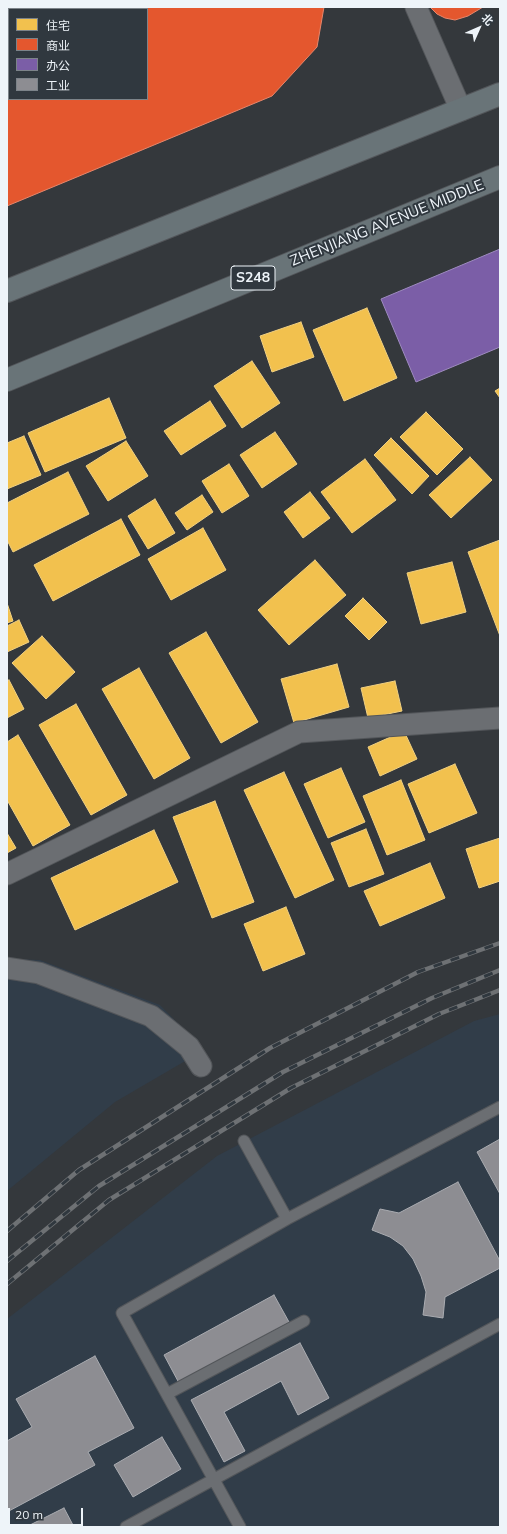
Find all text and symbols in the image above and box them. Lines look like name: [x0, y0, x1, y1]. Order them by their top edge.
legend: [8, 8, 148, 100]
north arrow: [459, 8, 499, 48]
text: 北: [479, 11, 496, 28]
text: 住宅: [46, 18, 70, 33]
text: 商业: [46, 38, 70, 53]
text: 办公: [46, 58, 70, 73]
text: 工业: [46, 78, 70, 93]
street label: ZHENJIANG AVENUE MIDDLE: [288, 176, 486, 270]
road number: S248: [231, 266, 275, 290]
scale bar: [10, 1500, 85, 1526]
text: 20 m: [15, 1507, 43, 1522]

